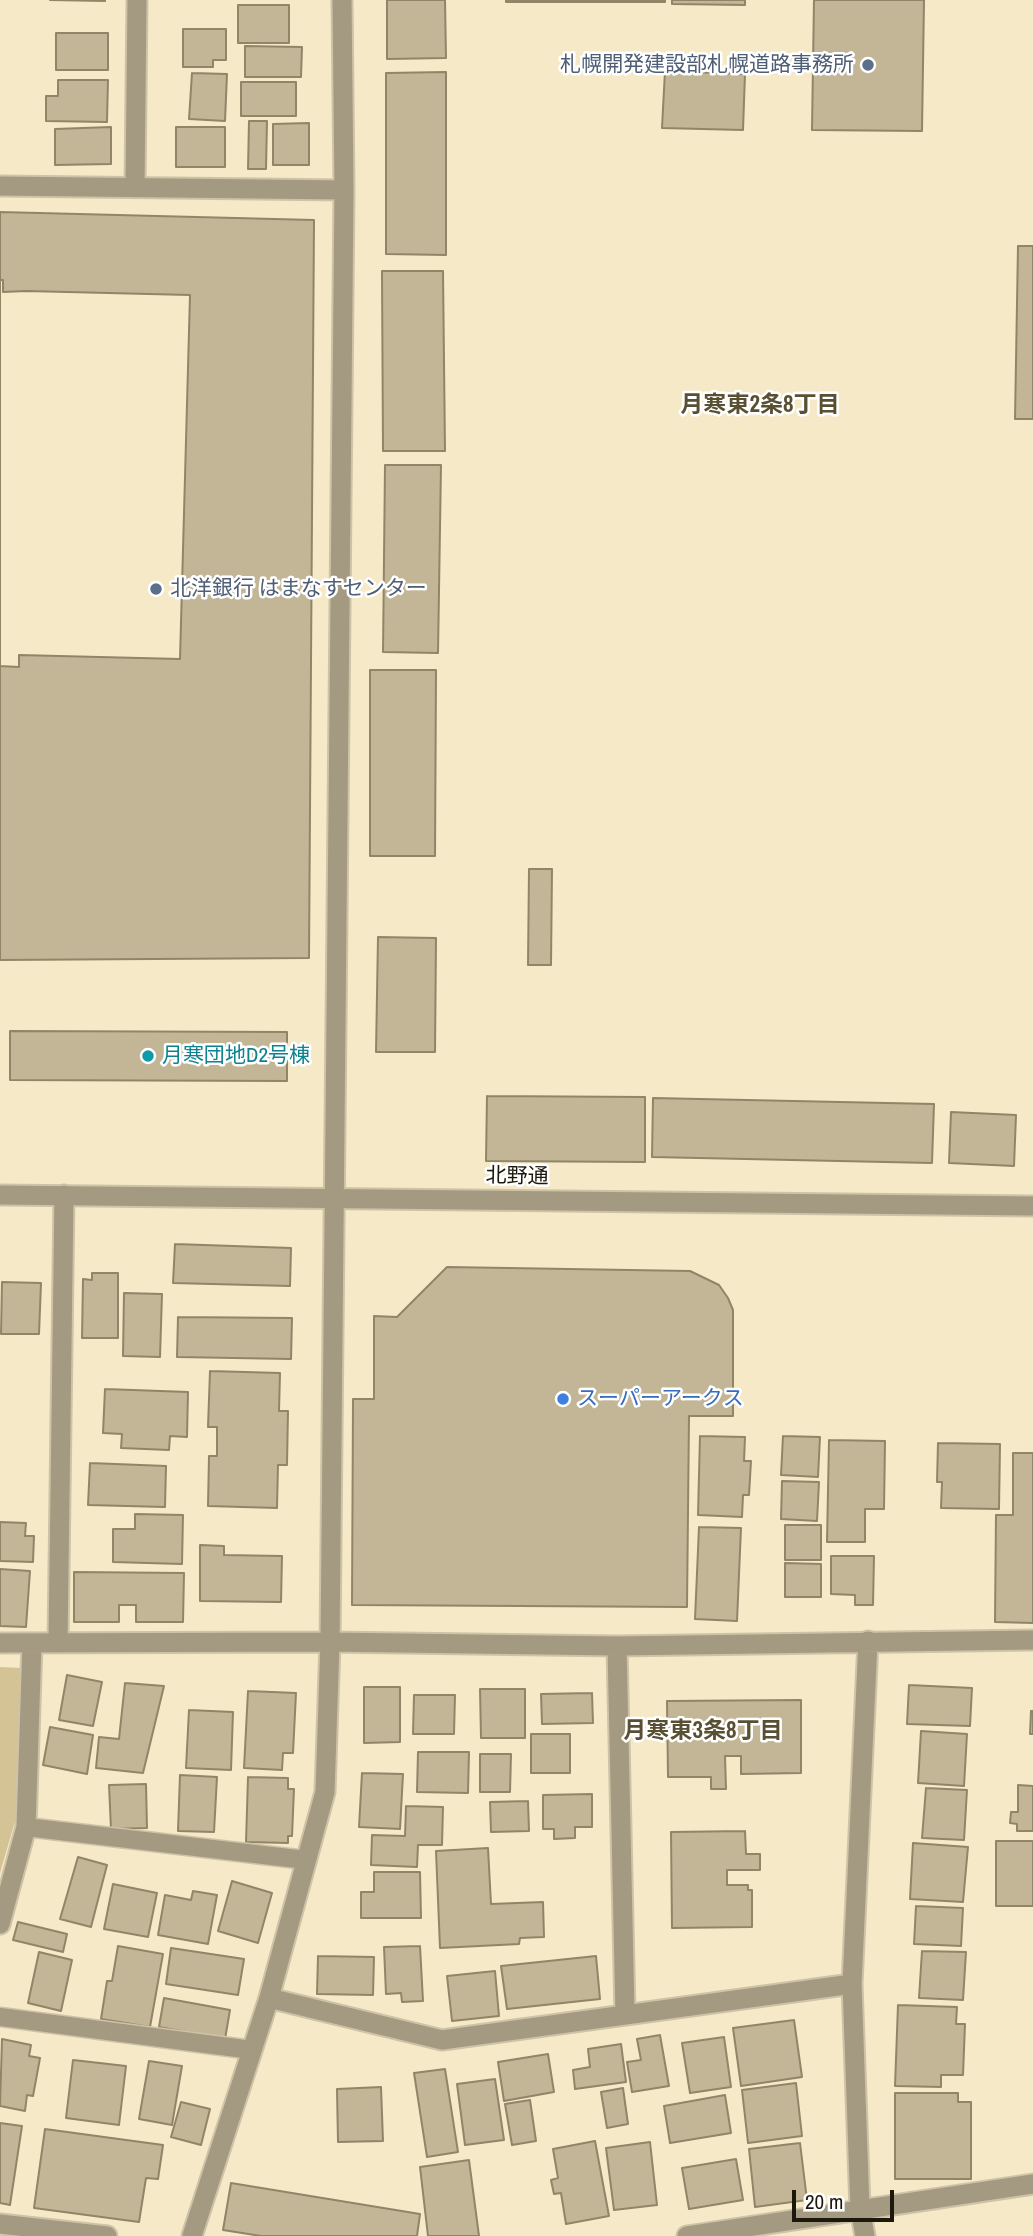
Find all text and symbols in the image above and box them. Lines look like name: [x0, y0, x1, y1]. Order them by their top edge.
place label: 札幌開発建設部札幌道路事務所: [560, 52, 854, 78]
marker: 札幌開発建設部札幌道路事務所: [860, 57, 876, 73]
district label: 月寒東2条8丁目: [681, 392, 839, 420]
place label: 北洋銀行 はまなすセンター: [170, 576, 427, 602]
marker: 北洋銀行 はまなすセンター: [148, 581, 164, 597]
place label: 月寒団地D2号棟: [162, 1043, 310, 1069]
marker: 月寒団地D2号棟: [140, 1048, 156, 1064]
street label: 北野通: [485, 1164, 549, 1190]
place label: スーパーアークス: [577, 1386, 744, 1412]
marker: スーパーアークス: [555, 1391, 571, 1407]
district label: 月寒東3条8丁目: [624, 1718, 782, 1746]
scale bar: [795, 2176, 897, 2220]
text: 20 m: [805, 2187, 843, 2216]

